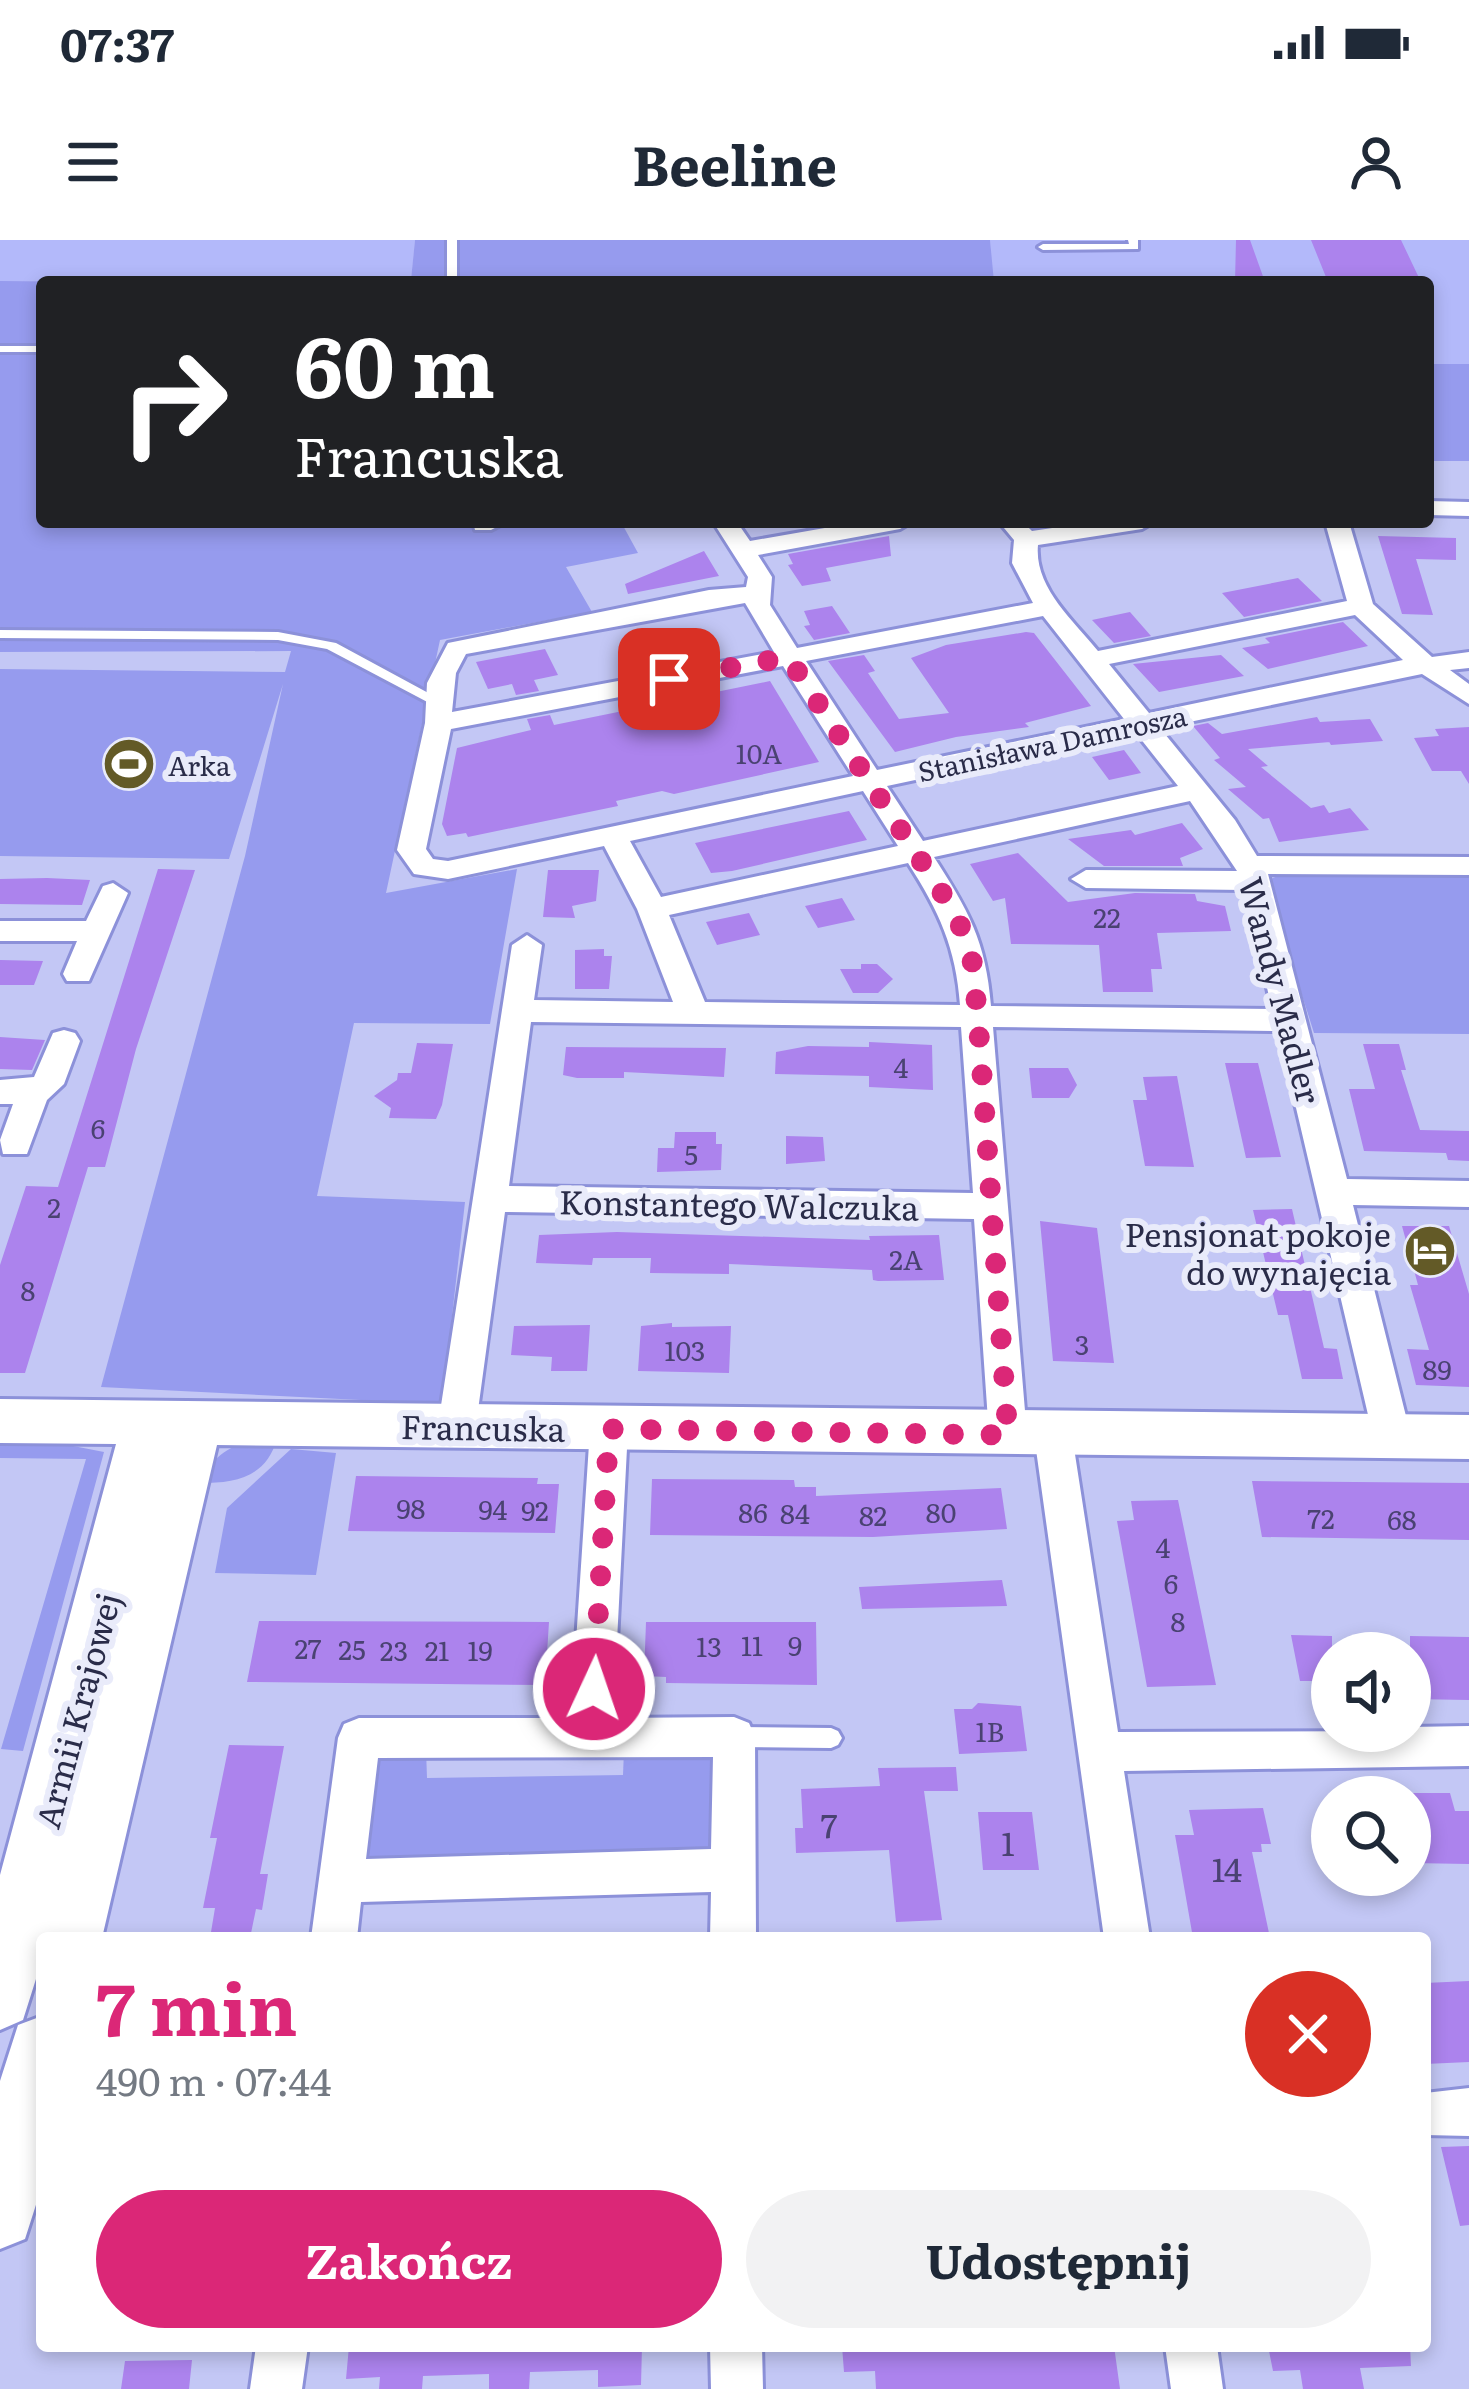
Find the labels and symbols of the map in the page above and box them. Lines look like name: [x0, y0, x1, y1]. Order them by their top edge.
pin: [618, 628, 720, 730]
street label: Stanisława Damrosza: [914, 694, 1191, 790]
house number: 10A: [736, 732, 782, 772]
sports icon: Arka: [101, 736, 157, 792]
place label: Arka: [168, 744, 231, 784]
street label: Wandy Madler: [1228, 871, 1336, 1109]
house number: 22: [1093, 896, 1121, 936]
house number: 4: [894, 1046, 909, 1086]
house number: 6: [91, 1107, 105, 1147]
house number: 5: [684, 1133, 698, 1173]
street label: Konstantego Walczuka: [559, 1175, 920, 1231]
house number: 2: [47, 1186, 61, 1226]
place label: Pensjonat pokoje do wynajęcia: [1124, 1208, 1391, 1295]
hotel icon: Pensjonat pokoje do wynajęcia: [1402, 1223, 1458, 1279]
house number: 2A: [889, 1238, 923, 1278]
house number: 8: [21, 1269, 35, 1309]
house number: 3: [1075, 1323, 1089, 1363]
house number: 103: [665, 1329, 705, 1369]
house number: 89: [1423, 1348, 1452, 1388]
street label: Francuska: [400, 1400, 566, 1452]
house number: 98: [397, 1487, 426, 1527]
house number: 94: [479, 1488, 508, 1528]
house number: 92: [521, 1489, 549, 1529]
house number: 86: [738, 1491, 768, 1531]
house number: 80: [926, 1491, 956, 1531]
house number: 84: [780, 1492, 810, 1532]
house number: 82: [859, 1494, 887, 1534]
house number: 72: [1307, 1497, 1335, 1537]
house number: 68: [1387, 1498, 1417, 1538]
house number: 4: [1156, 1526, 1171, 1566]
house number: 6: [1164, 1562, 1178, 1602]
street label: Armii Krajowej: [21, 1587, 131, 1833]
house number: 8: [1171, 1600, 1185, 1640]
house number: 11: [741, 1624, 763, 1664]
house number: 9: [788, 1624, 802, 1664]
house number: 13: [696, 1625, 722, 1665]
position arrow: [531, 1626, 657, 1752]
house number: 27: [294, 1627, 322, 1667]
house number: 25: [338, 1628, 366, 1668]
house number: 23: [380, 1629, 408, 1669]
house number: 21: [425, 1629, 449, 1669]
house number: 19: [467, 1629, 493, 1669]
house number: 1B: [976, 1710, 1004, 1750]
house number: 7: [821, 1799, 838, 1848]
house number: 1: [1001, 1817, 1015, 1866]
house number: 14: [1212, 1843, 1242, 1892]

